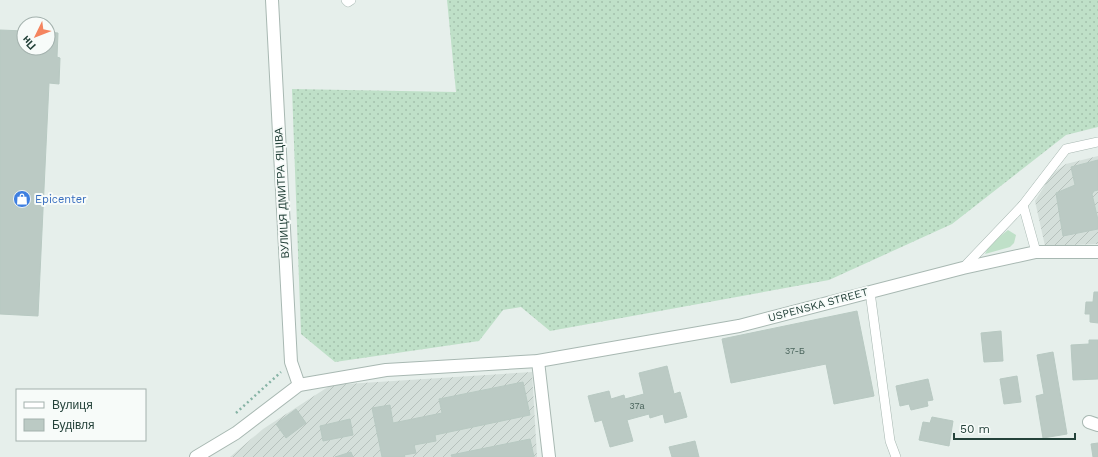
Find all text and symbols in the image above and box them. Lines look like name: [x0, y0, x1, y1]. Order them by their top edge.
north arrow: [16, 16, 56, 56]
text: Пн: [19, 33, 39, 52]
street label: ВУЛИЦЯ ДМИТРА ЯЦІВА: [272, 127, 292, 259]
shop icon: Epicenter: [12, 189, 32, 209]
place label: Epicenter: [35, 193, 87, 206]
street label: USPENSKA STREET: [767, 285, 870, 325]
house number: 37-Б: [785, 346, 805, 356]
legend: [16, 389, 146, 441]
text: Вулиця: [52, 398, 93, 412]
house number: 37а: [630, 401, 644, 411]
scale bar: [954, 415, 1075, 441]
text: Будівля: [52, 418, 94, 432]
text: 50 m: [960, 422, 990, 436]

